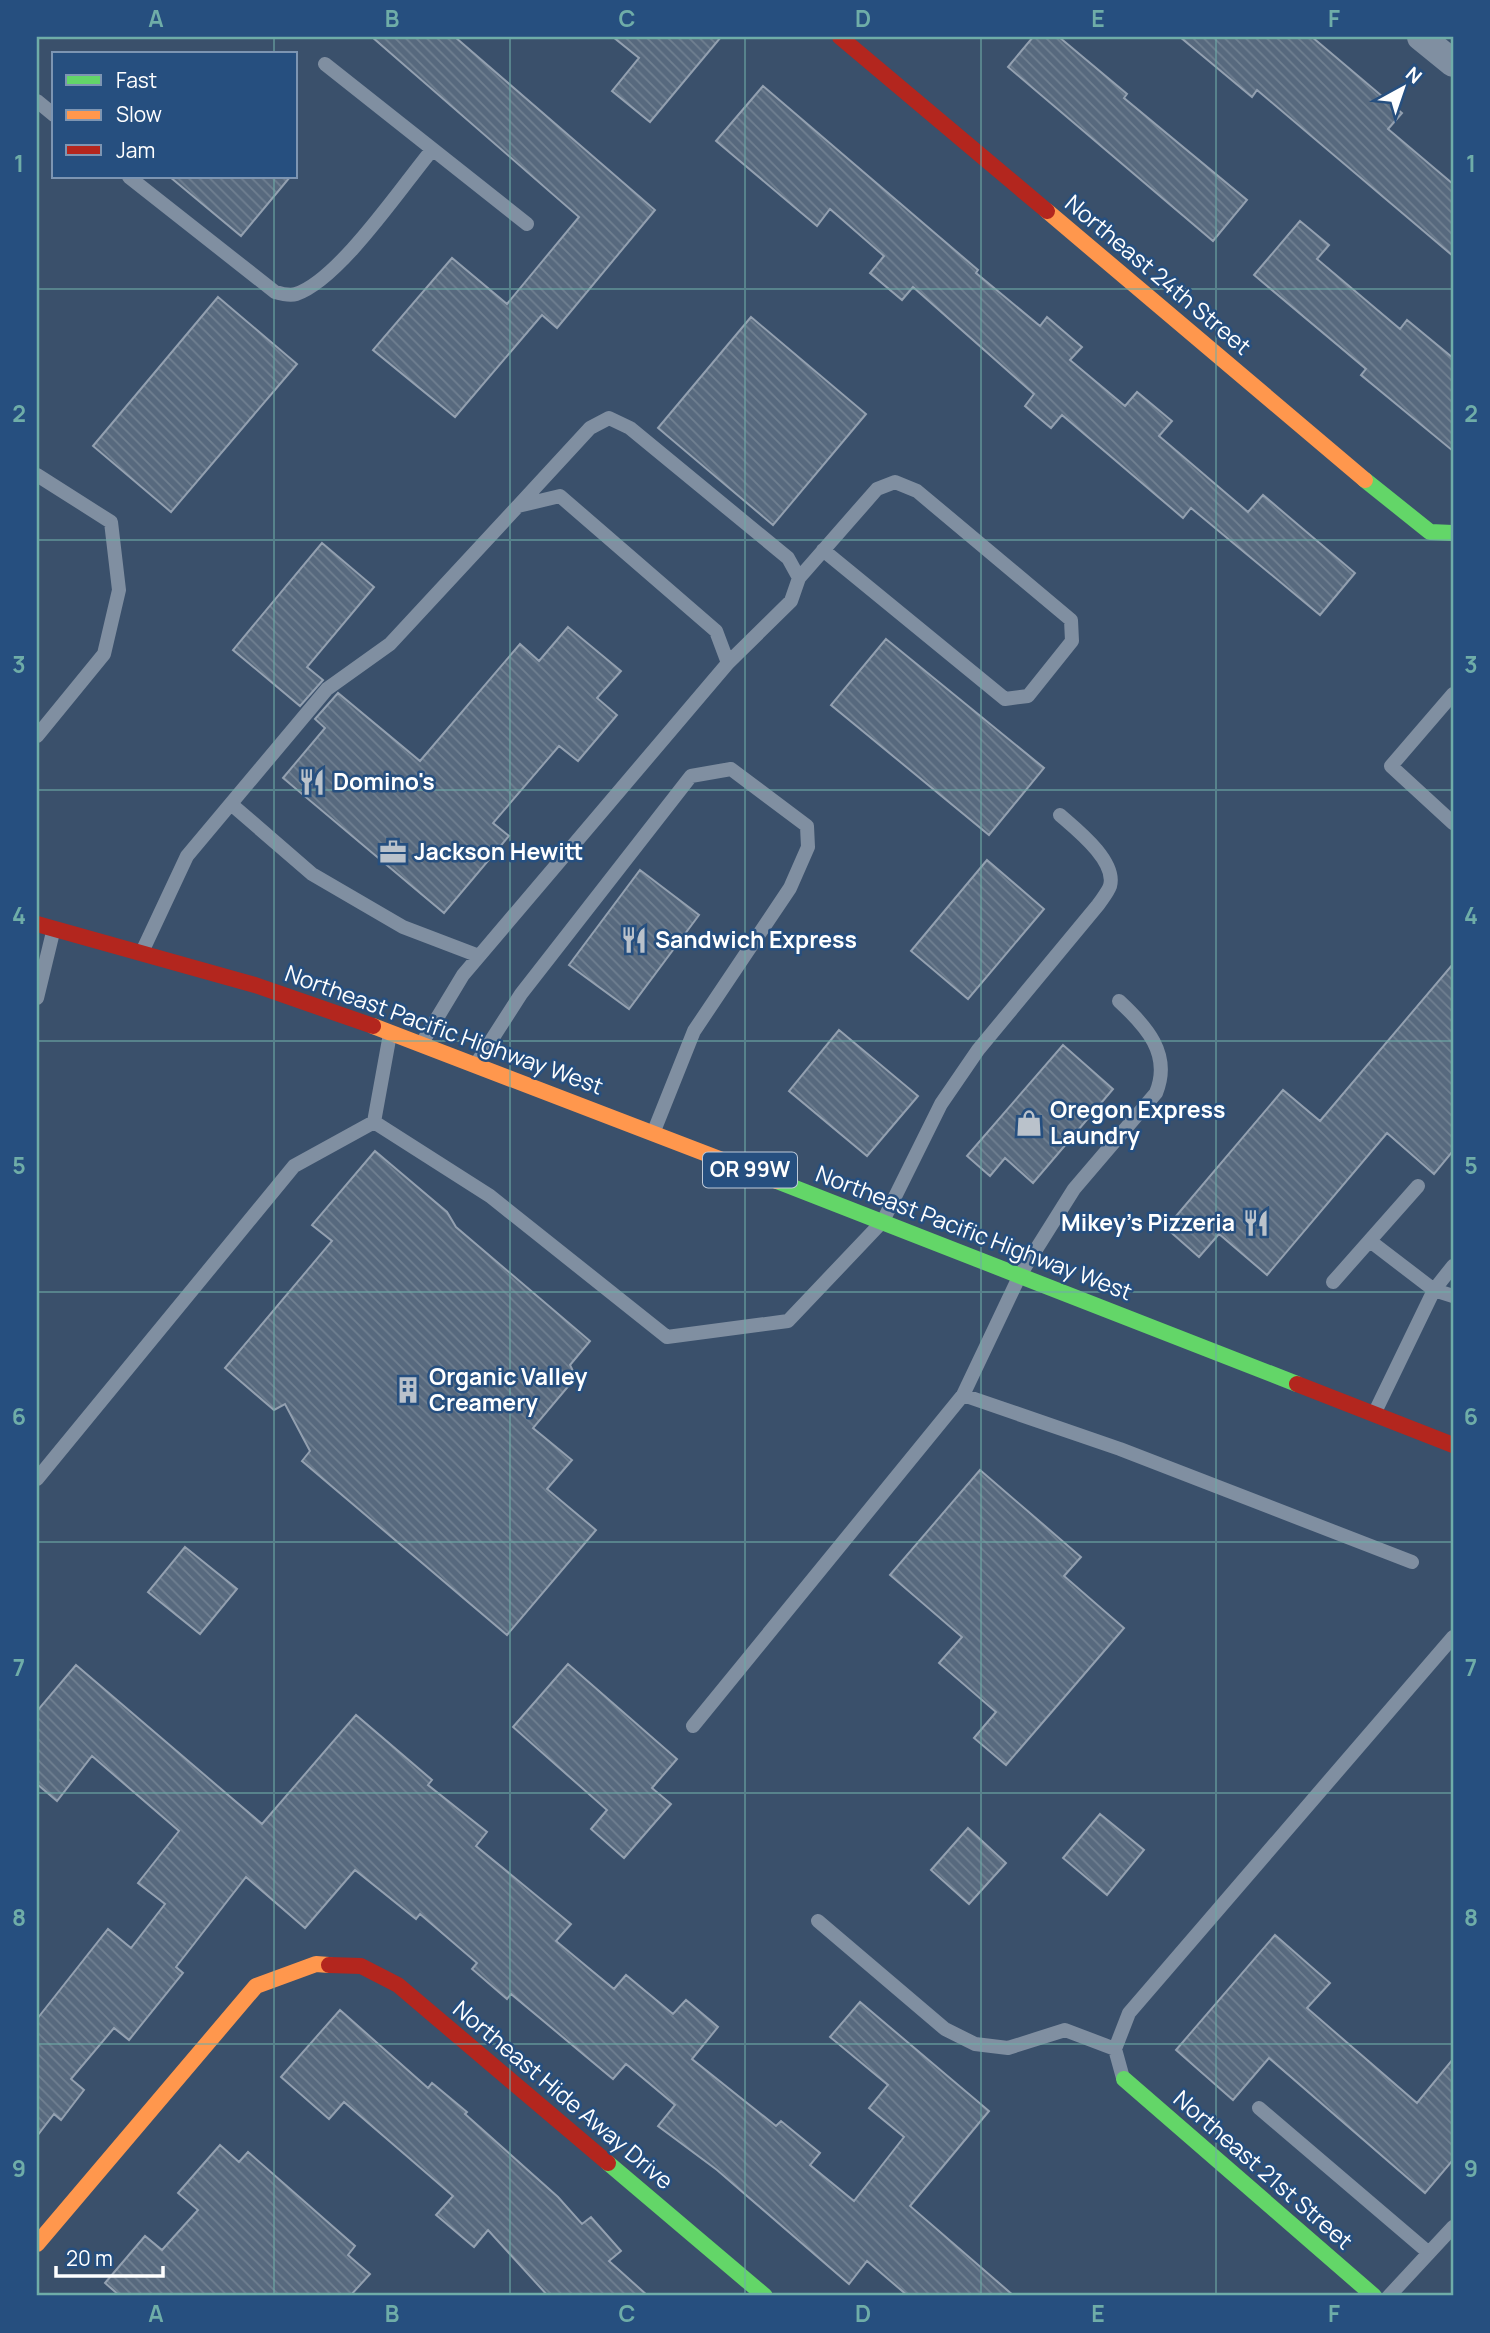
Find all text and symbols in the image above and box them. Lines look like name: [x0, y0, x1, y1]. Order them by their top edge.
text: A: [148, 2, 164, 34]
text: B: [385, 2, 399, 34]
text: C: [619, 2, 636, 34]
text: D: [855, 2, 871, 34]
text: E: [1091, 2, 1105, 34]
text: F: [1328, 2, 1340, 34]
legend: [52, 52, 298, 178]
north arrow: [1368, 52, 1438, 122]
text: N: [1400, 61, 1428, 89]
text: Fast: [116, 66, 157, 94]
text: Slow: [116, 100, 162, 128]
text: Jam: [116, 136, 155, 164]
text: 1: [14, 147, 24, 179]
text: 1: [1466, 147, 1476, 179]
street label: Northeast 24th Street: [1059, 187, 1258, 362]
text: 2: [12, 397, 26, 429]
text: 2: [1464, 397, 1478, 429]
text: 3: [12, 648, 26, 680]
text: 3: [1464, 648, 1478, 680]
place label: Domino's: [333, 765, 435, 797]
restaurant icon: Domino's: [297, 767, 327, 797]
place label: Jackson Hewitt: [414, 835, 583, 867]
office icon: Jackson Hewitt: [378, 837, 408, 867]
text: 4: [12, 899, 26, 931]
text: 4: [1464, 899, 1478, 931]
place label: Sandwich Express: [655, 923, 857, 955]
restaurant icon: Sandwich Express: [619, 925, 649, 955]
street label: Northeast Pacific Highway West: [281, 956, 608, 1102]
place label: Oregon Express Laundry: [1050, 1093, 1225, 1151]
shop icon: Oregon Express Laundry: [1014, 1108, 1044, 1138]
text: 5: [12, 1149, 26, 1181]
text: 5: [1464, 1149, 1478, 1181]
road number: OR 99W: [703, 1152, 797, 1188]
street label: Northeast Pacific Highway West: [812, 1157, 1137, 1307]
place label: Mikey's Pizzeria: [1061, 1206, 1235, 1238]
restaurant icon: Mikey's Pizzeria: [1241, 1208, 1271, 1238]
place label: Organic Valley Creamery: [429, 1360, 588, 1418]
building icon: Organic Valley Creamery: [393, 1375, 423, 1405]
text: 6: [12, 1400, 26, 1432]
text: 6: [1464, 1400, 1478, 1432]
text: 7: [13, 1651, 25, 1683]
text: 7: [1465, 1651, 1477, 1683]
text: 8: [12, 1901, 26, 1933]
text: 8: [1464, 1901, 1478, 1933]
street label: Northeast Hide Away Drive: [447, 1993, 681, 2196]
street label: Northeast 21st Street: [1167, 2082, 1360, 2256]
text: 9: [12, 2152, 26, 2184]
text: 9: [1464, 2152, 1478, 2184]
scale bar: [56, 2235, 163, 2279]
text: 20 m: [66, 2244, 113, 2272]
text: A: [148, 2297, 164, 2329]
text: B: [385, 2297, 399, 2329]
text: C: [619, 2297, 636, 2329]
text: D: [855, 2297, 871, 2329]
text: E: [1091, 2297, 1105, 2329]
text: F: [1328, 2297, 1340, 2329]

